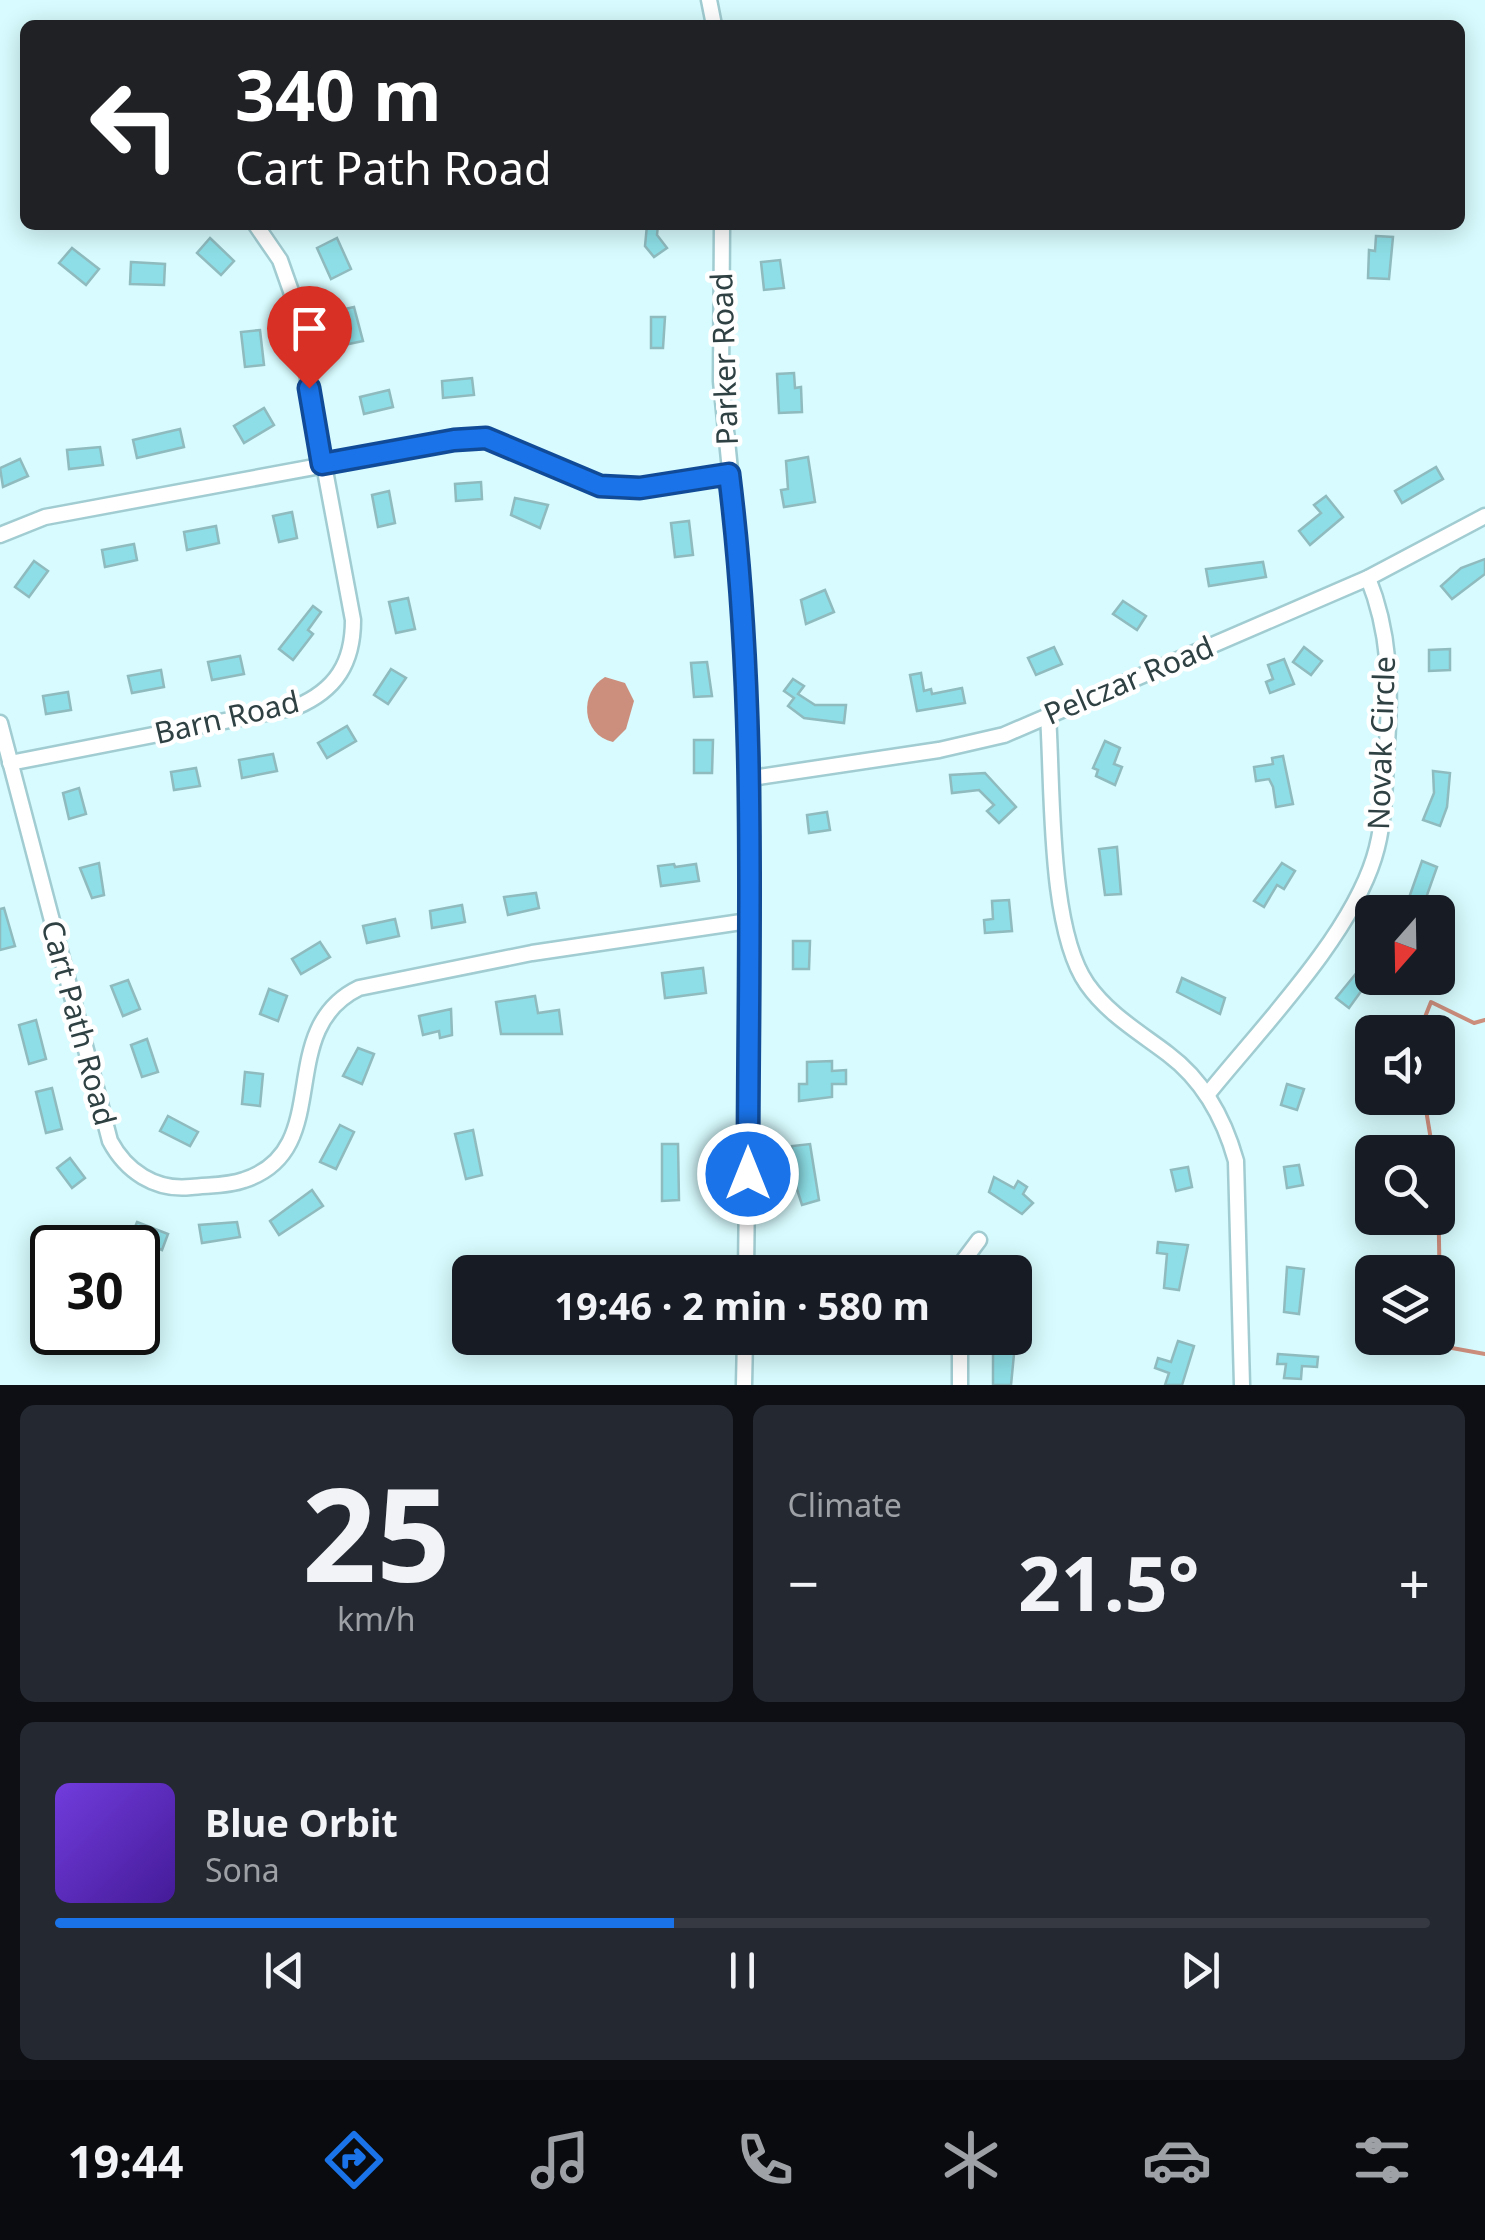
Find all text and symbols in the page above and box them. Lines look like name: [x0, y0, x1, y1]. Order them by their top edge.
text: 340 m: [235, 46, 442, 142]
icon: left: [70, 60, 200, 190]
text: Cart Path Road: [235, 137, 552, 198]
street label: Parker Road: [700, 272, 747, 446]
pin: [267, 286, 352, 389]
icon: arrive: [282, 301, 337, 356]
street label: Pelczar Road: [1037, 626, 1219, 734]
street label: Novak Circle: [1357, 655, 1404, 831]
street label: Barn Road: [150, 680, 303, 753]
north arrow: [1355, 895, 1455, 995]
map controls: [1355, 895, 1455, 1355]
street label: Cart Path Road: [32, 915, 127, 1130]
button: sound: [1355, 1015, 1455, 1115]
position arrow: [696, 1122, 800, 1226]
button: search: [1355, 1135, 1455, 1235]
speed limit sign: 30: [30, 1225, 160, 1355]
button: layers: [1355, 1255, 1455, 1355]
text: 19:46 · 2 min · 580 m: [554, 1279, 930, 1331]
text: 25: [302, 1443, 451, 1620]
text: Climate: [788, 1483, 902, 1526]
text: 21.5°: [1018, 1531, 1200, 1633]
text: −: [788, 1545, 819, 1620]
text: +: [1399, 1545, 1430, 1620]
text: km/h: [337, 1597, 416, 1640]
text: Blue Orbit: [205, 1796, 398, 1848]
text: Sona: [205, 1848, 280, 1891]
icon: previous: [257, 1943, 312, 1998]
icon: pause: [715, 1943, 770, 1998]
icon: next: [1173, 1943, 1228, 1998]
icon: directions: [319, 2125, 389, 2195]
icon: music: [525, 2125, 595, 2195]
icon: phone: [730, 2125, 800, 2195]
icon: climate: [936, 2125, 1006, 2195]
icon: car: [1142, 2125, 1212, 2195]
icon: filters: [1347, 2125, 1417, 2195]
text: 19:44: [68, 2130, 183, 2191]

